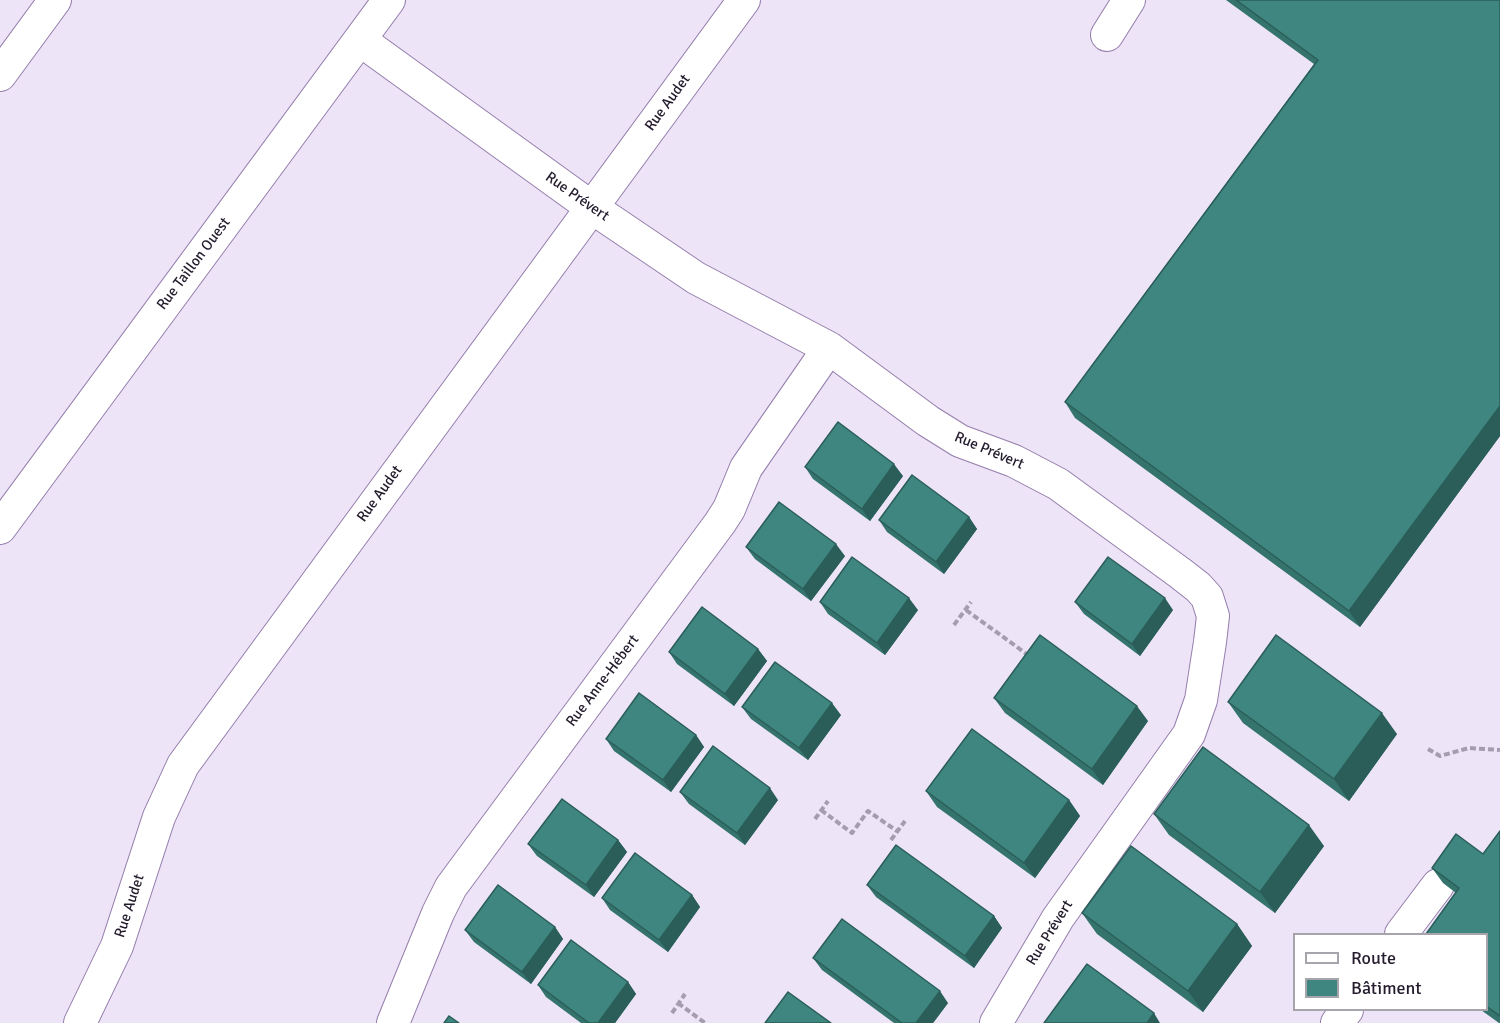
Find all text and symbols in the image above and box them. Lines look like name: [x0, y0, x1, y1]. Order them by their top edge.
street label: Rue Audet: [641, 71, 695, 135]
street label: Rue Prévert: [542, 168, 612, 226]
street label: Rue Taillon Ouest: [153, 214, 235, 314]
street label: Rue Prévert: [952, 428, 1026, 474]
street label: Rue Audet: [353, 462, 407, 526]
street label: Rue Anne-Hébert: [563, 632, 643, 730]
street label: Rue Audet: [111, 872, 149, 940]
street label: Rue Prévert: [1023, 897, 1077, 969]
legend: [1293, 933, 1488, 1011]
text: Route: [1351, 947, 1396, 969]
text: Bâtiment: [1351, 977, 1422, 999]

